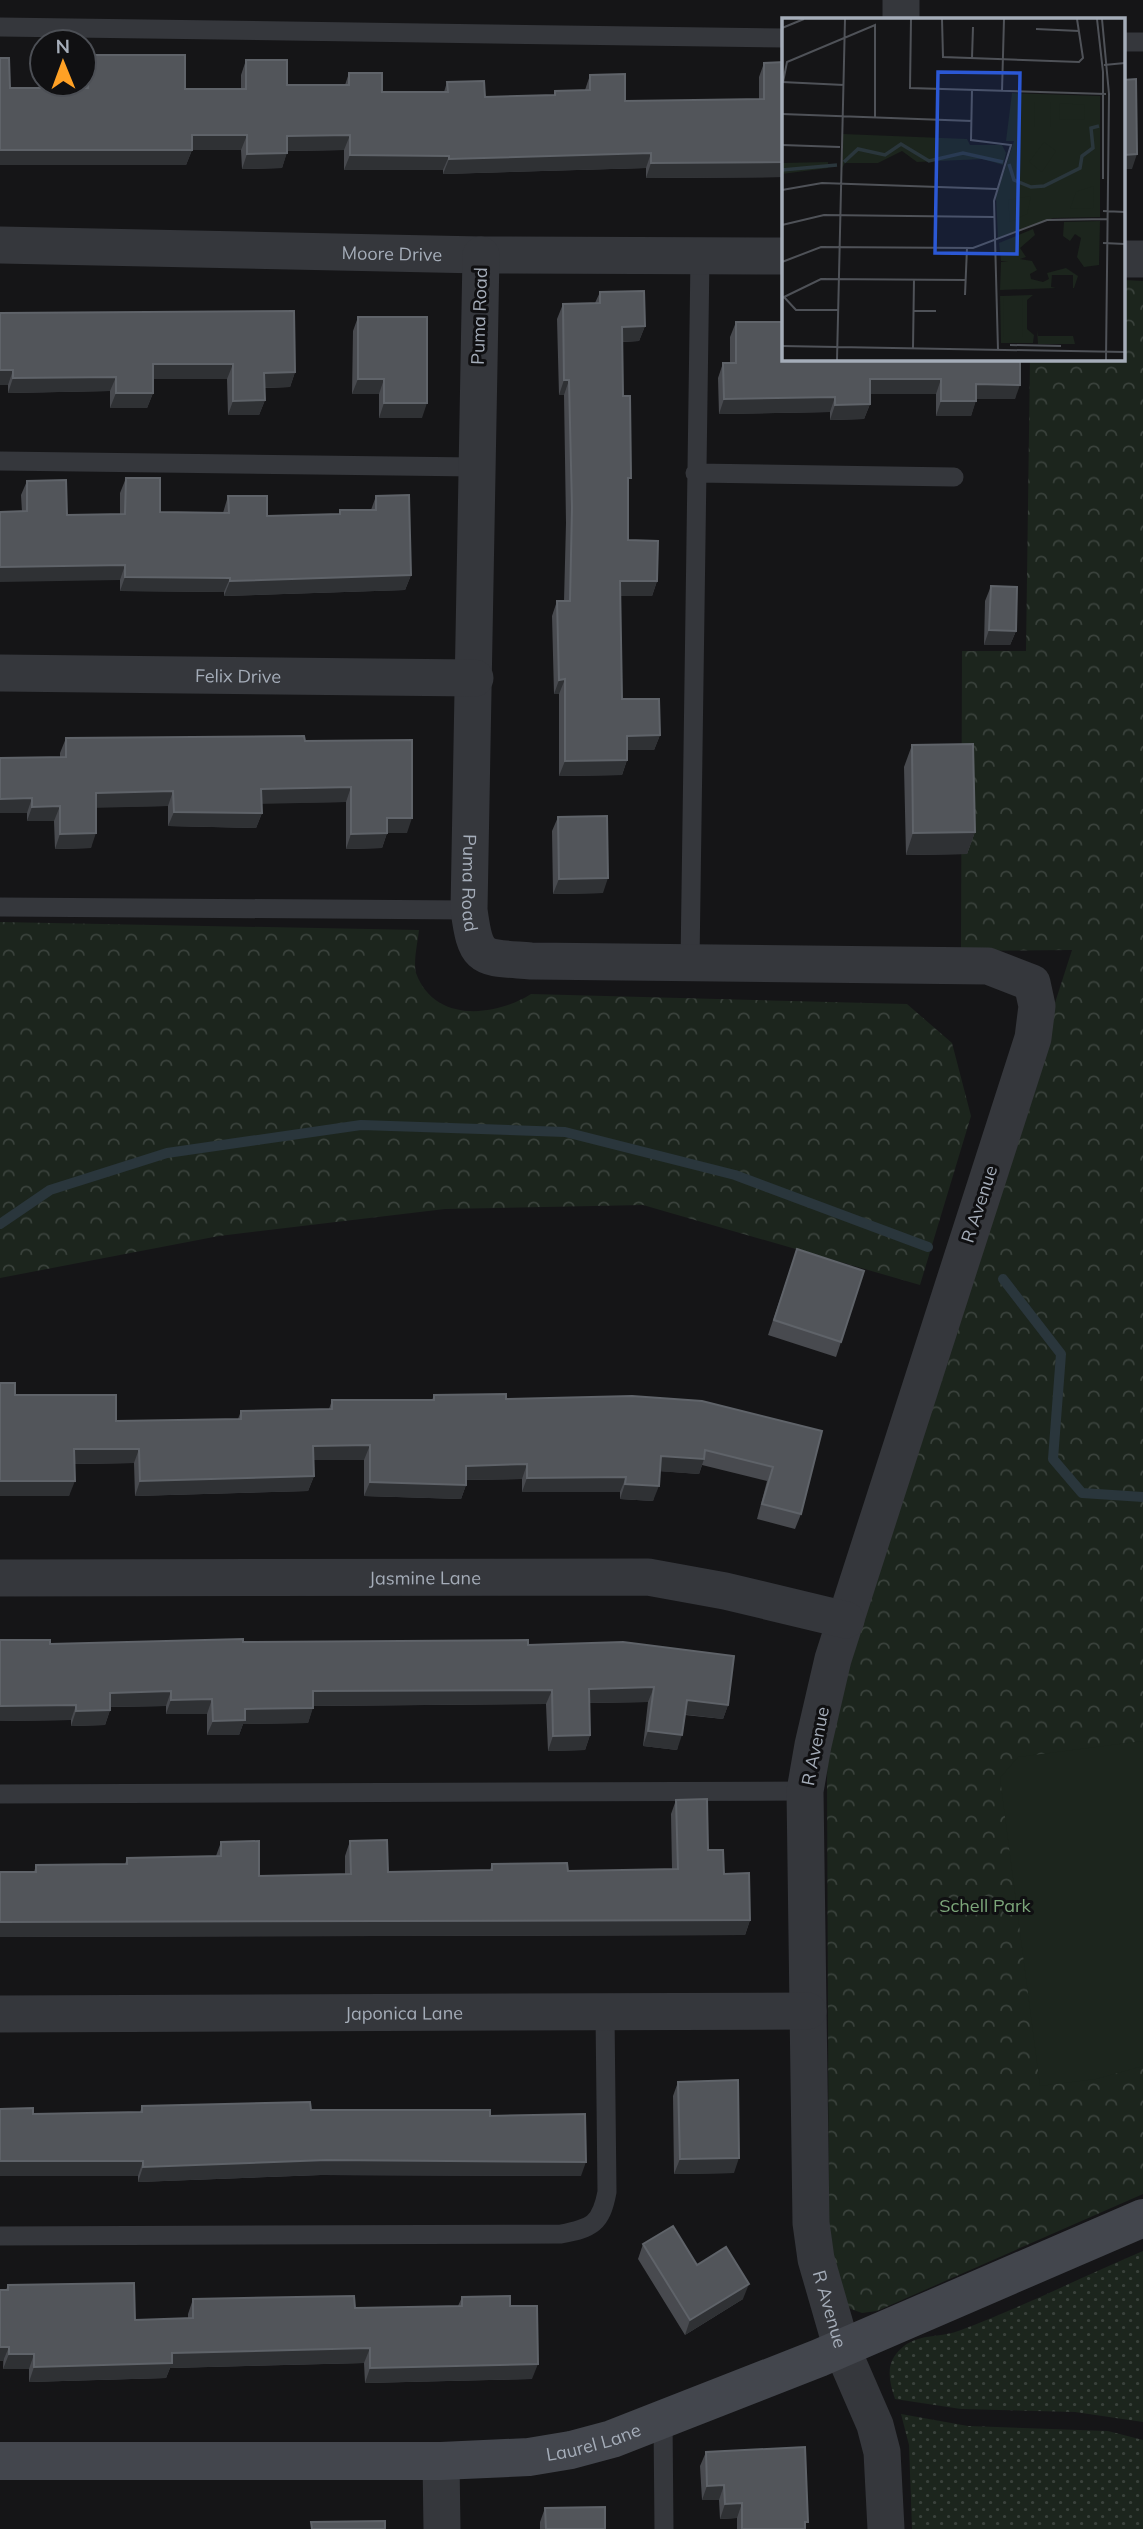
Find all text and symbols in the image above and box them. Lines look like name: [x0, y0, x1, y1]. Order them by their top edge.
inset map: [782, 18, 1126, 360]
north arrow: [28, 28, 98, 98]
text: N: [55, 34, 70, 58]
street label: Moore Drive: [341, 241, 442, 266]
street label: Puma Road: [466, 267, 492, 365]
street label: Felix Drive: [195, 664, 281, 687]
street label: Puma Road: [458, 834, 484, 933]
street label: R Avenue: [956, 1162, 1002, 1246]
street label: Jasmine Lane: [369, 1566, 481, 1589]
street label: R Avenue: [796, 1705, 834, 1787]
park label: Schell Park: [939, 1894, 1032, 1917]
street label: Japonica Lane: [345, 2001, 463, 2024]
street label: R Avenue: [808, 2267, 853, 2350]
street label: Laurel Lane: [544, 2418, 644, 2465]

